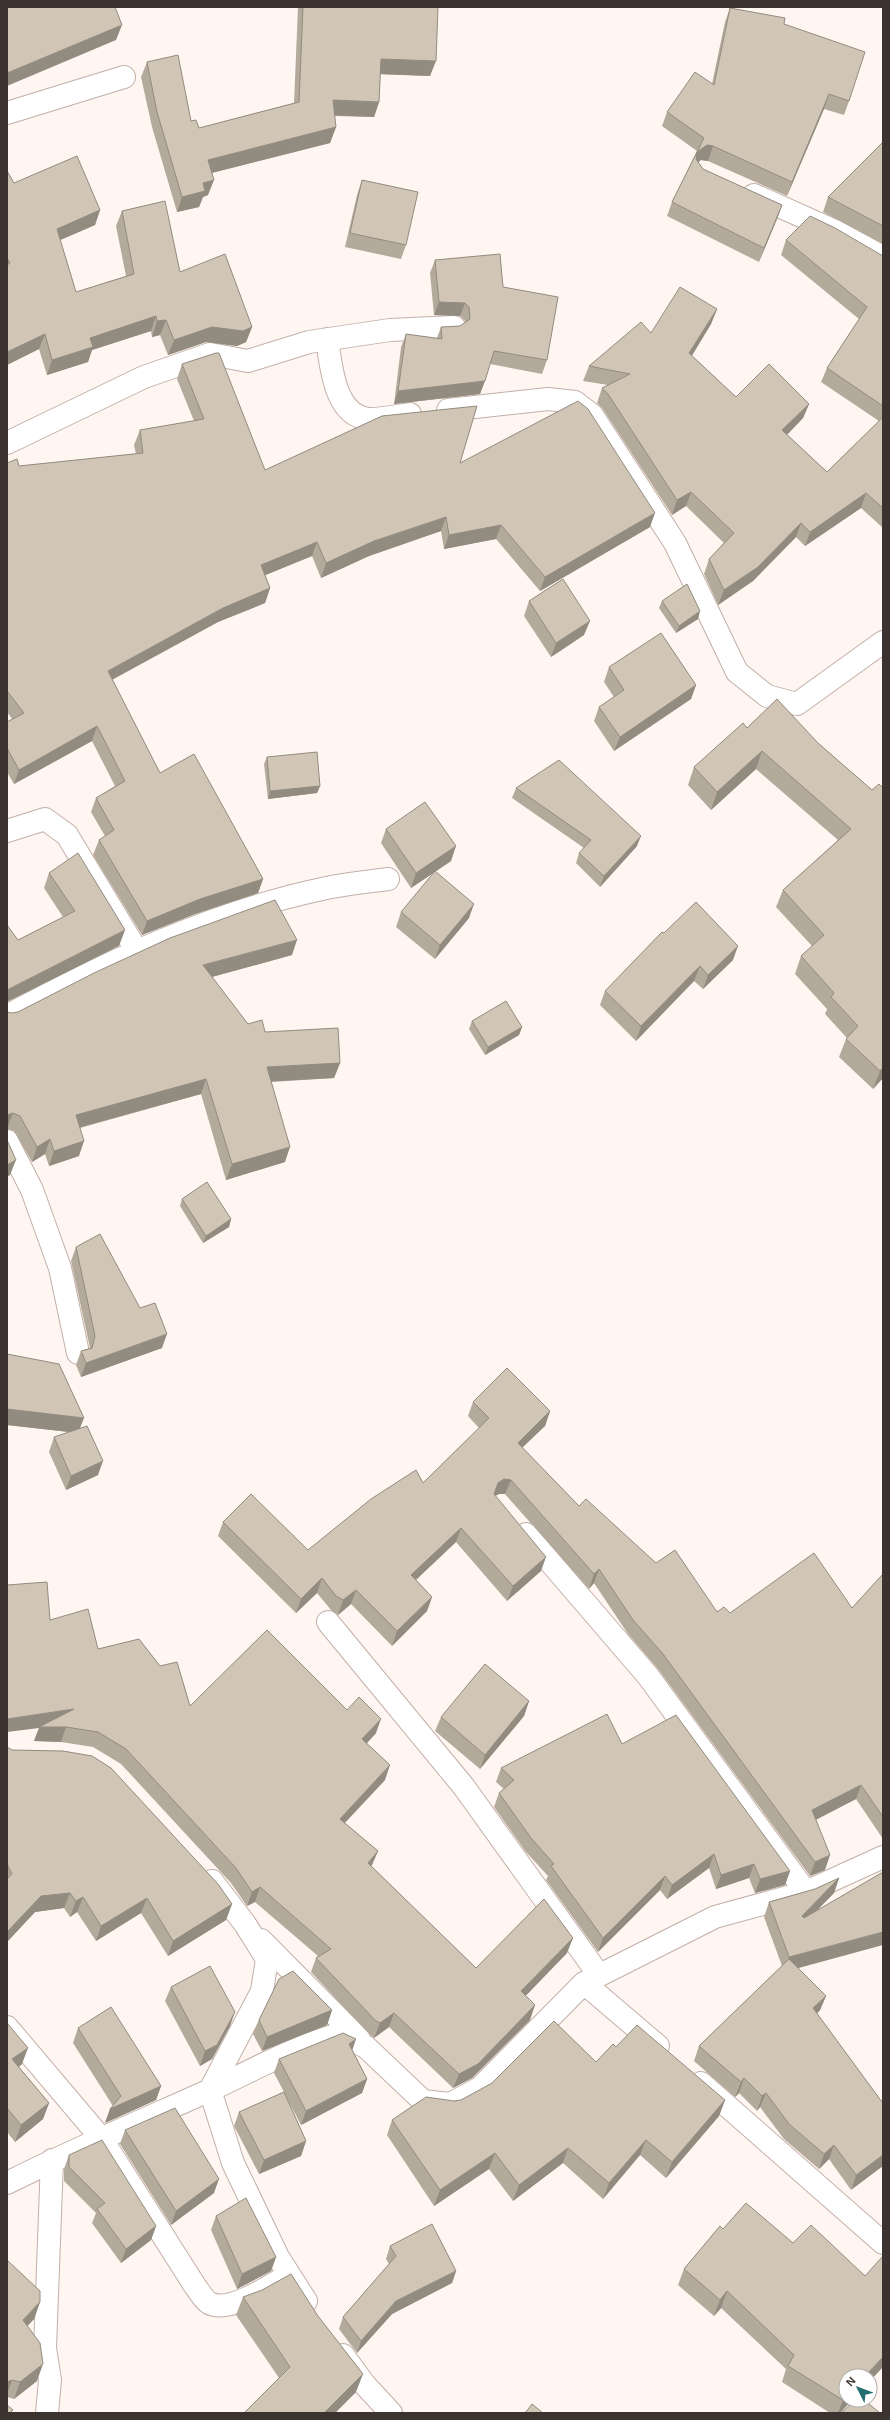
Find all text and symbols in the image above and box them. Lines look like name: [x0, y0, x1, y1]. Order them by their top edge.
north arrow: [838, 2368, 878, 2408]
text: N: [843, 2374, 858, 2388]

